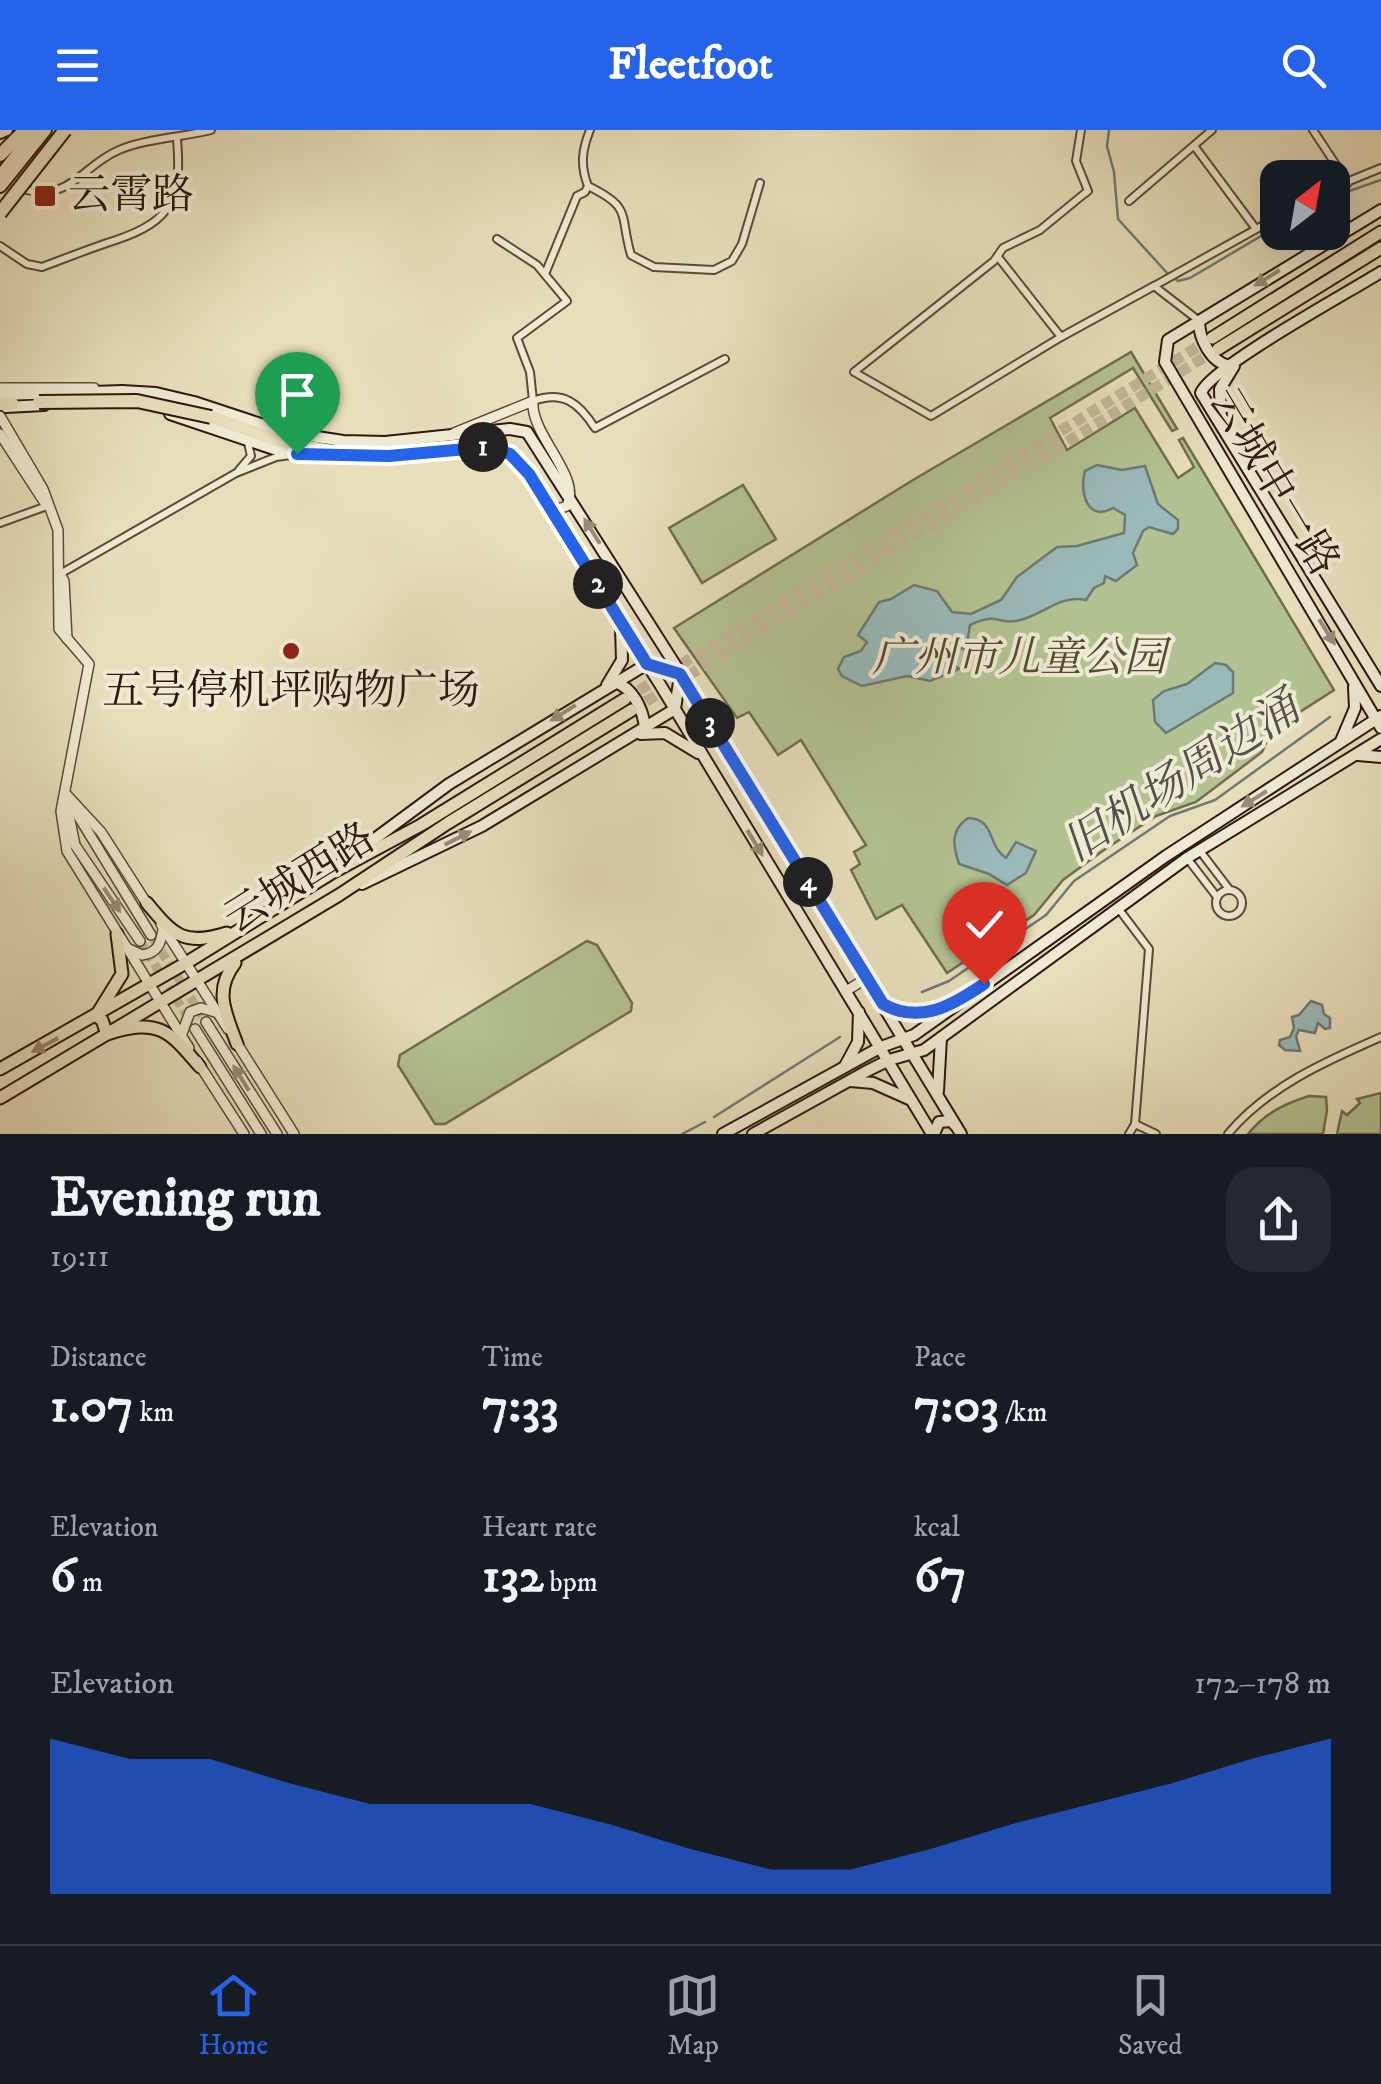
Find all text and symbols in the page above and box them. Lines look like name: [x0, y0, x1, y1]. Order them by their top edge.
text: Fleetfoot: [608, 37, 773, 93]
icon: menu: [50, 38, 105, 93]
icon: search: [1276, 38, 1331, 93]
north arrow: [1260, 160, 1350, 250]
map controls: [1260, 160, 1350, 250]
place label: 云霄路: [68, 170, 194, 222]
marker: 云霄路: [32, 183, 58, 209]
one-way arrow: [1254, 268, 1281, 287]
pin: [255, 352, 340, 455]
icon: arrive: [270, 367, 325, 422]
street label: 云城中一路: [1197, 379, 1349, 585]
pin: 1: [458, 422, 508, 472]
text: 1: [478, 429, 488, 464]
one-way arrow: [584, 517, 602, 545]
pin: 2: [573, 559, 623, 609]
text: 2: [591, 566, 605, 601]
one-way arrow: [1317, 618, 1335, 646]
park label: 广州市儿童公园: [872, 633, 1172, 685]
marker: 五号停机坪购物广场: [280, 640, 302, 662]
place label: 五号停机坪购物广场: [102, 666, 480, 718]
water label: 旧机场周边涌: [1054, 678, 1315, 875]
pin: 3: [685, 698, 735, 748]
one-way arrow: [550, 704, 577, 722]
text: 3: [705, 705, 715, 740]
one-way arrow: [1240, 789, 1267, 808]
street label: 云城西路: [215, 812, 385, 946]
one-way arrow: [746, 829, 763, 857]
one-way arrow: [444, 830, 473, 847]
pin: 4: [783, 857, 833, 907]
text: 4: [800, 864, 816, 899]
pin: [942, 882, 1027, 985]
one-way arrow: [103, 887, 121, 914]
icon: check: [957, 897, 1012, 952]
one-way arrow: [31, 1036, 59, 1053]
one-way arrow: [233, 1064, 251, 1092]
text: Evening run: [50, 1165, 321, 1234]
button: share: [1226, 1167, 1331, 1272]
text: 19:11: [50, 1237, 109, 1277]
text: Distance: [50, 1340, 146, 1375]
text: Time: [482, 1340, 543, 1375]
text: Pace: [914, 1340, 966, 1375]
text: 1.07: [50, 1375, 133, 1438]
text: 7:33: [482, 1375, 559, 1438]
text: 7:03: [914, 1375, 999, 1438]
text: km: [133, 1395, 174, 1430]
text: /km: [999, 1395, 1047, 1430]
text: Elevation: [50, 1510, 158, 1545]
text: Heart rate: [482, 1510, 597, 1545]
text: kcal: [914, 1510, 960, 1545]
text: 6: [50, 1545, 76, 1608]
text: 132: [482, 1545, 544, 1608]
text: 67: [914, 1545, 966, 1608]
text: m: [76, 1565, 103, 1600]
text: bpm: [544, 1565, 598, 1600]
text: Elevation: [50, 1664, 174, 1704]
text: 172–178 m: [1194, 1664, 1331, 1704]
tab: Home: [199, 1968, 268, 2063]
tab: Map: [665, 1968, 720, 2063]
tab: Saved: [1118, 1968, 1182, 2063]

